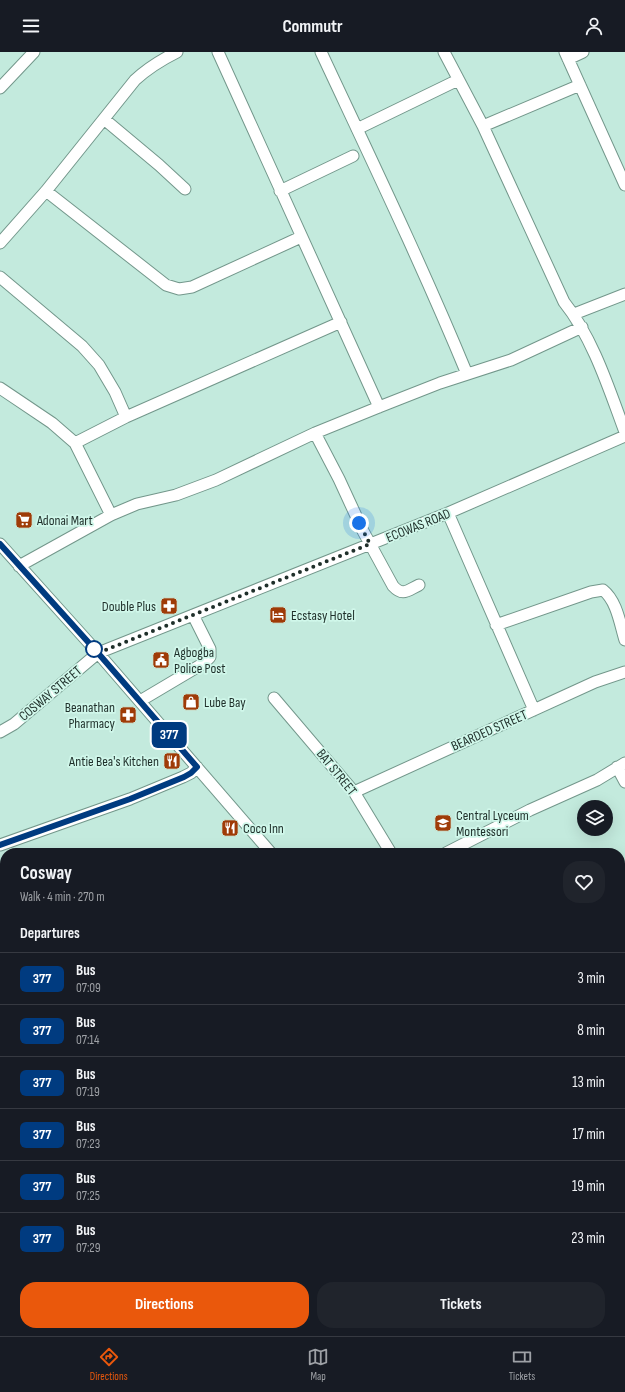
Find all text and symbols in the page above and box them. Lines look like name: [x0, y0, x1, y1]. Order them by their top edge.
icon: menu: [20, 15, 42, 37]
icon: person: [583, 15, 605, 37]
text: Commutr: [282, 16, 343, 37]
street label: ECOWAS ROAD: [383, 505, 453, 546]
supermarket icon: Adonai Mart: [14, 510, 34, 530]
place label: Adonai Mart: [36, 512, 93, 529]
your location: [349, 513, 369, 533]
pharmacy icon: Double Plus: [159, 596, 179, 616]
place label: Double Plus: [102, 598, 156, 615]
hotel icon: Ecstasy Hotel: [268, 605, 288, 625]
place label: Ecstasy Hotel: [291, 607, 355, 624]
unlabelled marker: [85, 640, 103, 658]
place label: Agbogba Police Post: [173, 644, 226, 677]
public building icon: Agbogba Police Post: [151, 650, 171, 670]
street label: COSWAY STREET: [15, 662, 86, 725]
shop icon: Lube Bay: [181, 692, 201, 712]
place label: Lube Bay: [204, 694, 246, 711]
place label: Beanathan Pharmacy: [65, 699, 116, 732]
pharmacy icon: Beanathan Pharmacy: [118, 705, 138, 725]
street label: BEARDED STREET: [449, 706, 530, 755]
line badge: 377: [146, 722, 192, 748]
text: 377: [160, 726, 178, 743]
street label: BAT STREET: [313, 746, 361, 799]
restaurant icon: Antie Bea's Kitchen: [162, 751, 182, 771]
place label: Antie Bea's Kitchen: [68, 753, 159, 770]
map controls: [577, 800, 613, 836]
button: layers: [577, 800, 613, 836]
place label: Central Lyceum Montessori: [456, 807, 529, 840]
school or university icon: Central Lyceum Montessori: [433, 813, 453, 833]
restaurant icon: Coco Inn: [220, 818, 240, 838]
place label: Coco Inn: [243, 820, 284, 837]
button: heart: [563, 861, 605, 903]
text: Cosway: [20, 862, 72, 885]
text: Walk · 4 min · 270 m: [20, 889, 105, 905]
text: Departures: [20, 924, 80, 943]
text: Bus: [76, 961, 95, 980]
text: 3 min: [577, 969, 605, 988]
text: 377: [33, 970, 51, 987]
text: 07:09: [76, 980, 101, 996]
text: Bus: [76, 1013, 95, 1032]
text: 8 min: [577, 1021, 605, 1040]
text: 377: [33, 1022, 51, 1039]
text: 07:14: [76, 1032, 99, 1048]
text: Bus: [76, 1065, 95, 1084]
text: 13 min: [572, 1073, 605, 1092]
text: 377: [33, 1074, 51, 1091]
text: 07:19: [76, 1084, 100, 1100]
text: Bus: [76, 1117, 95, 1136]
text: 17 min: [573, 1125, 605, 1144]
text: 377: [33, 1126, 51, 1143]
text: 07:23: [76, 1136, 100, 1152]
text: Bus: [76, 1169, 95, 1188]
text: 19 min: [572, 1177, 605, 1196]
text: 377: [33, 1178, 51, 1195]
text: 07:25: [76, 1188, 100, 1204]
text: Bus: [76, 1221, 95, 1240]
text: 23 min: [571, 1229, 605, 1248]
text: 377: [33, 1230, 51, 1247]
text: 07:29: [76, 1240, 100, 1256]
button: Directions: [20, 1282, 309, 1328]
button: Tickets: [317, 1282, 605, 1328]
tab: Directions: [90, 1346, 128, 1383]
tab: Map: [307, 1346, 329, 1383]
tab: Tickets: [509, 1346, 535, 1383]

